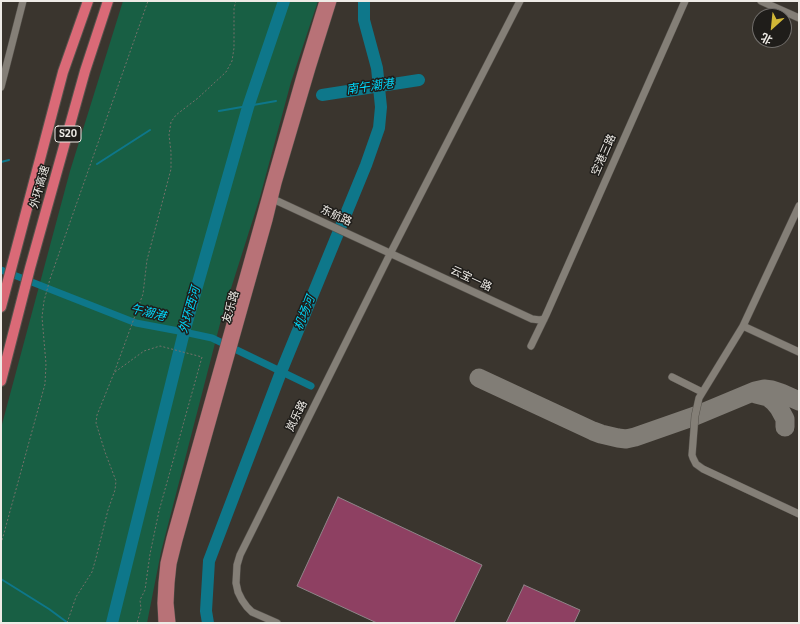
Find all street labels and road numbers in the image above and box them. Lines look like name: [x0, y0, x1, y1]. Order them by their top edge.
road number: S20: [55, 126, 81, 142]
street label: 空港三路: [589, 132, 619, 178]
street label: 外环高速: [28, 164, 52, 210]
street label: 东航路: [318, 203, 354, 229]
street label: 云宝一路: [448, 264, 494, 294]
street label: 友乐路: [220, 289, 242, 325]
street label: 岚乐路: [284, 398, 310, 434]

